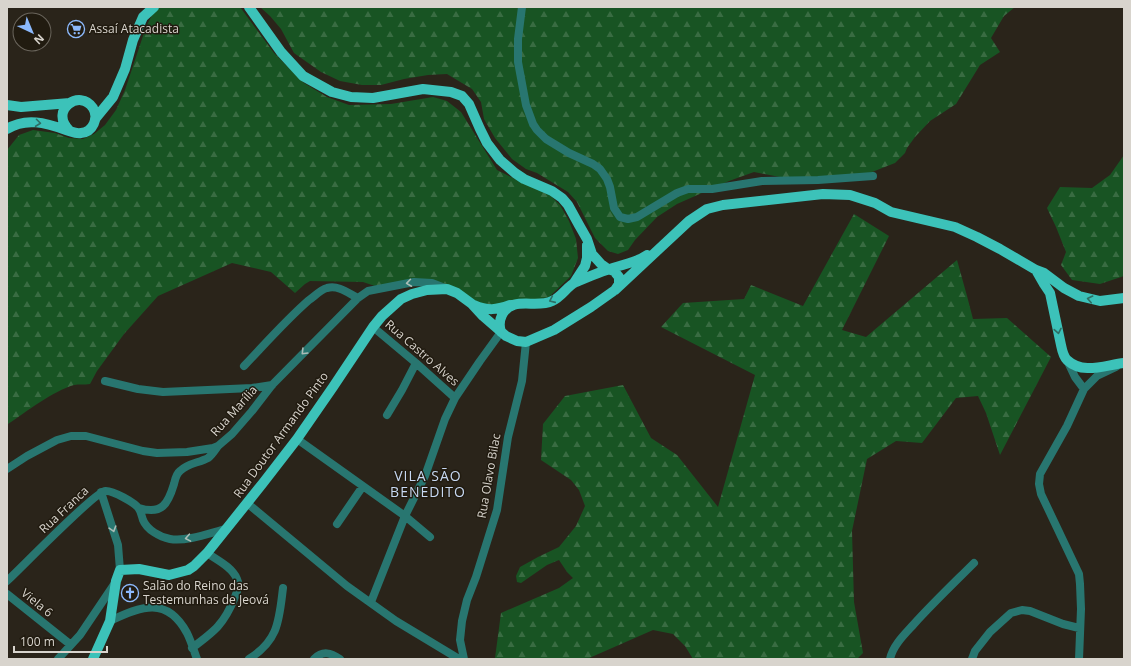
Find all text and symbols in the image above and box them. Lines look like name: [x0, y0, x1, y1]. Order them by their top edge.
north arrow: [12, 12, 52, 52]
supermarket icon: Assaí Atacadista: [66, 19, 86, 39]
place label: Assaí Atacadista: [89, 20, 179, 37]
text: N: [31, 31, 48, 48]
one-way arrow: [35, 118, 41, 127]
one-way arrow: [406, 278, 412, 287]
one-way arrow: [549, 295, 556, 303]
one-way arrow: [1087, 295, 1093, 303]
street label: Rua Castro Alves: [382, 316, 463, 390]
one-way arrow: [1054, 328, 1062, 334]
one-way arrow: [301, 347, 309, 355]
street label: Rua Doutor Armando Pinto: [229, 368, 332, 501]
street label: Rua Marília: [206, 382, 261, 440]
street label: Rua Olavo Bilac: [473, 432, 504, 520]
district label: VILA SÃO BENEDITO: [390, 466, 466, 501]
street label: Rua Franca: [35, 482, 92, 537]
one-way arrow: [108, 525, 117, 532]
one-way arrow: [185, 533, 191, 541]
place label: Salão do Reino das Testemunhas de Jeová: [143, 577, 269, 608]
church icon: Salão do Reino das Testemunhas de Jeová: [120, 583, 140, 603]
street label: Viela 6: [18, 584, 57, 621]
scale bar: [14, 628, 107, 654]
text: 100 m: [20, 633, 55, 650]

